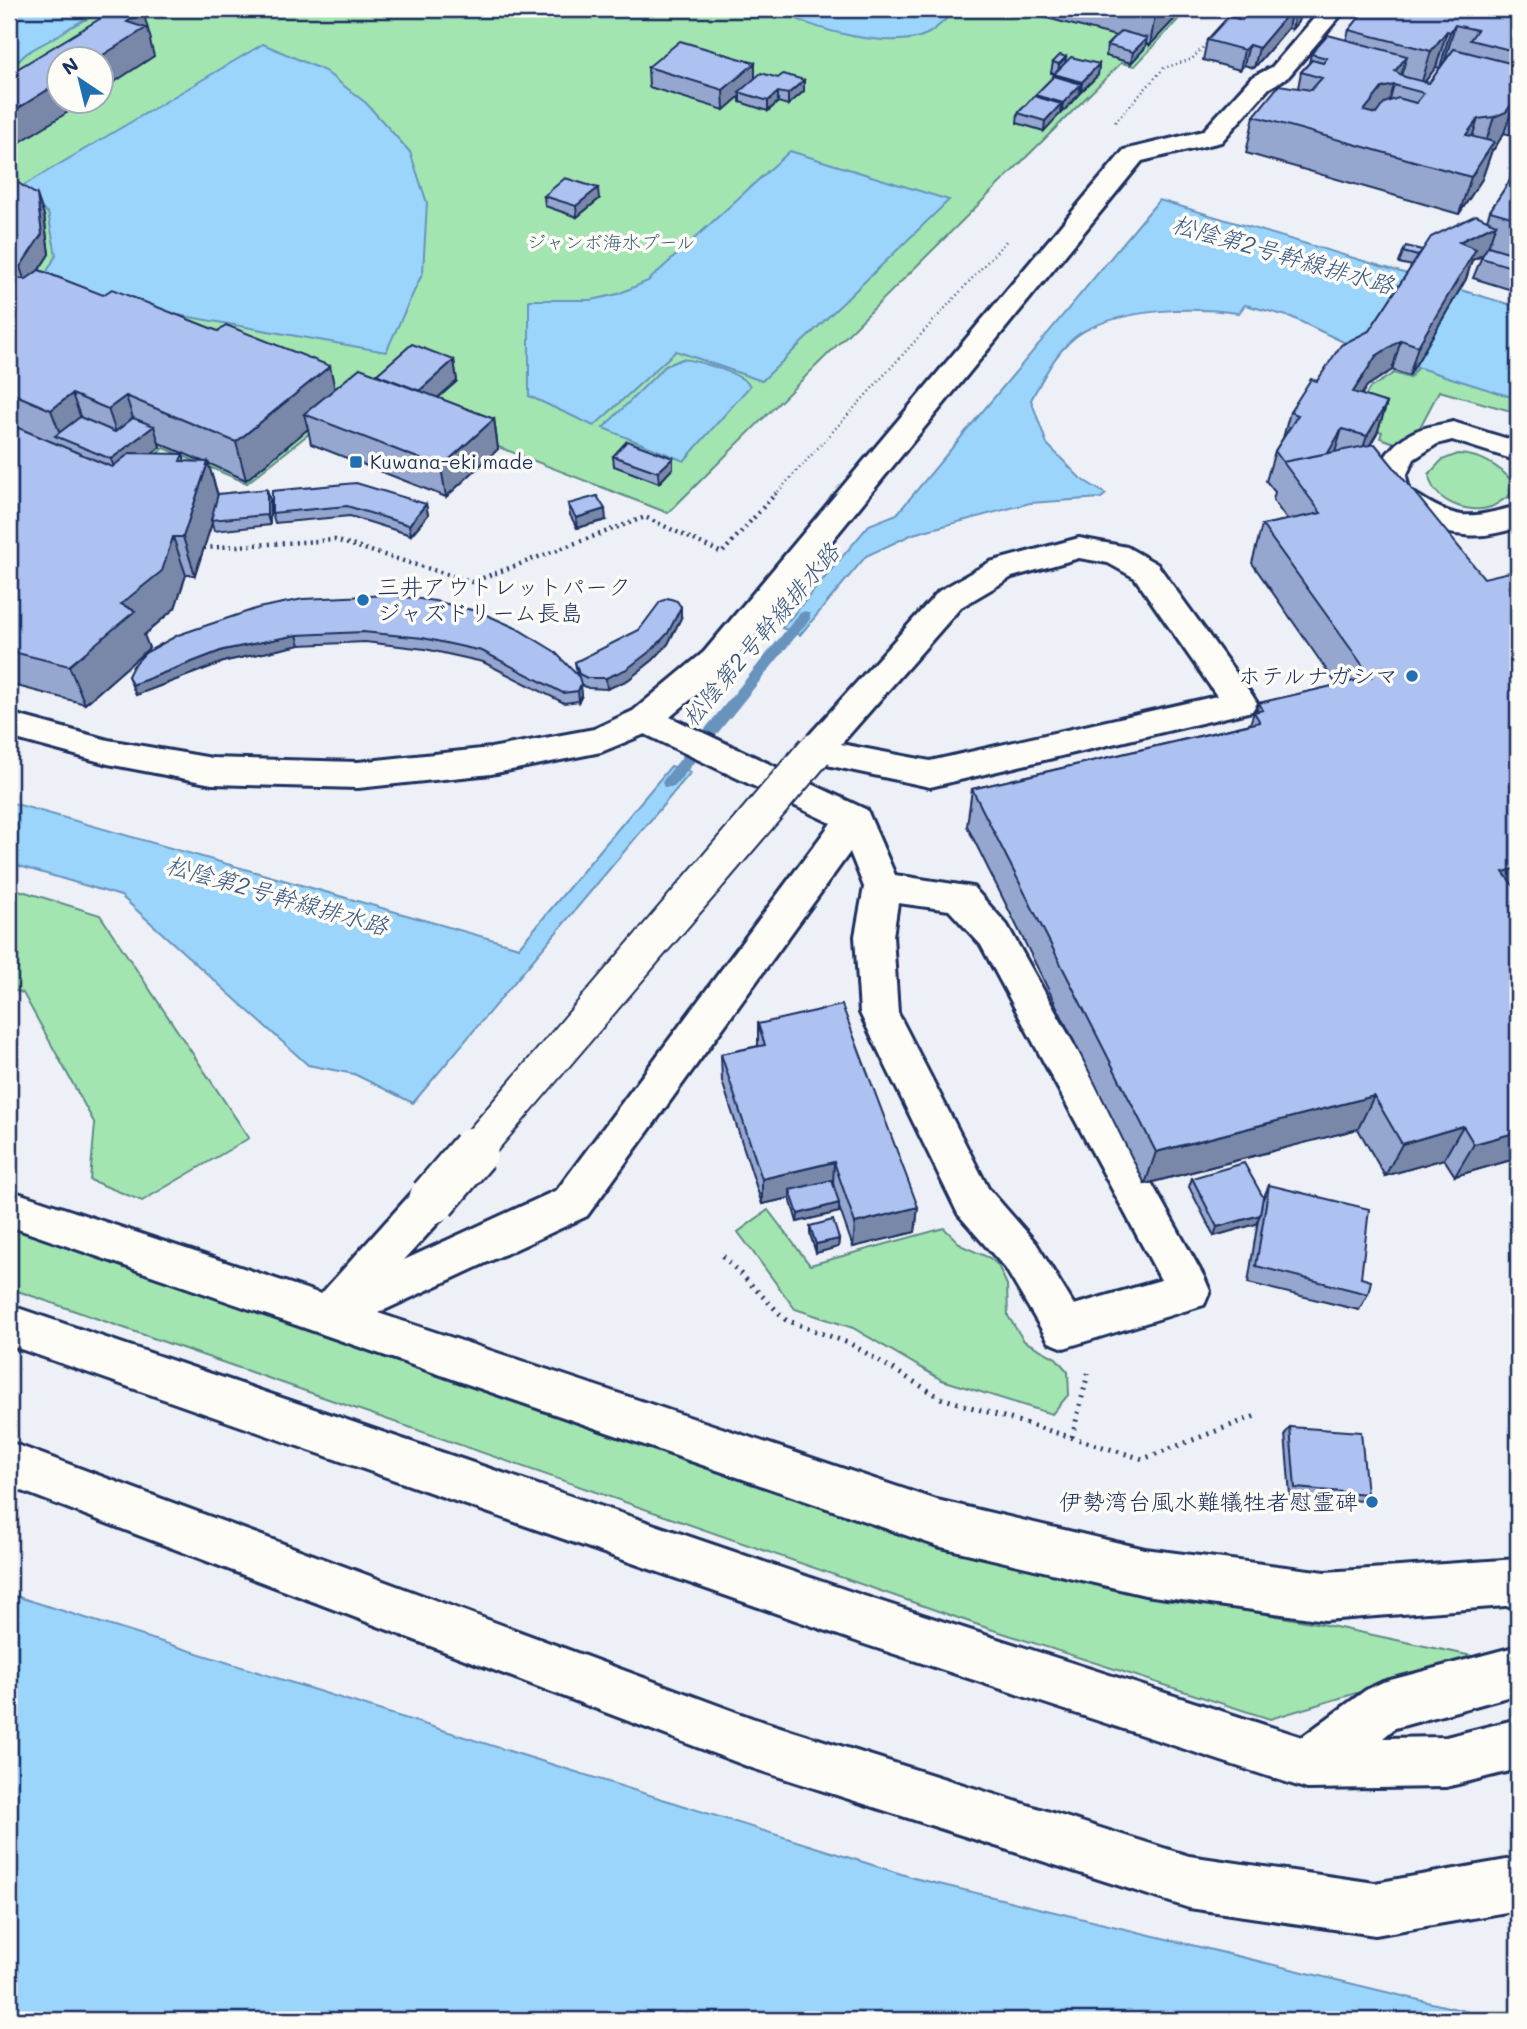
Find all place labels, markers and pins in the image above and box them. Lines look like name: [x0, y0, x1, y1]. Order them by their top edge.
place label: Kuwana-eki made: [370, 449, 533, 474]
marker: Kuwana-eki made: [348, 454, 364, 470]
place label: 三井アウトレットパーク ジャズドリーム長島: [377, 571, 631, 627]
marker: 三井アウトレットパーク ジャズドリーム長島: [355, 592, 371, 608]
place label: ホテルナガシマ: [1238, 660, 1398, 690]
marker: ホテルナガシマ: [1404, 668, 1420, 684]
place label: 伊勢湾台風水難犠牲者慰霊碑: [1059, 1486, 1358, 1516]
marker: 伊勢湾台風水難犠牲者慰霊碑: [1364, 1494, 1380, 1510]

